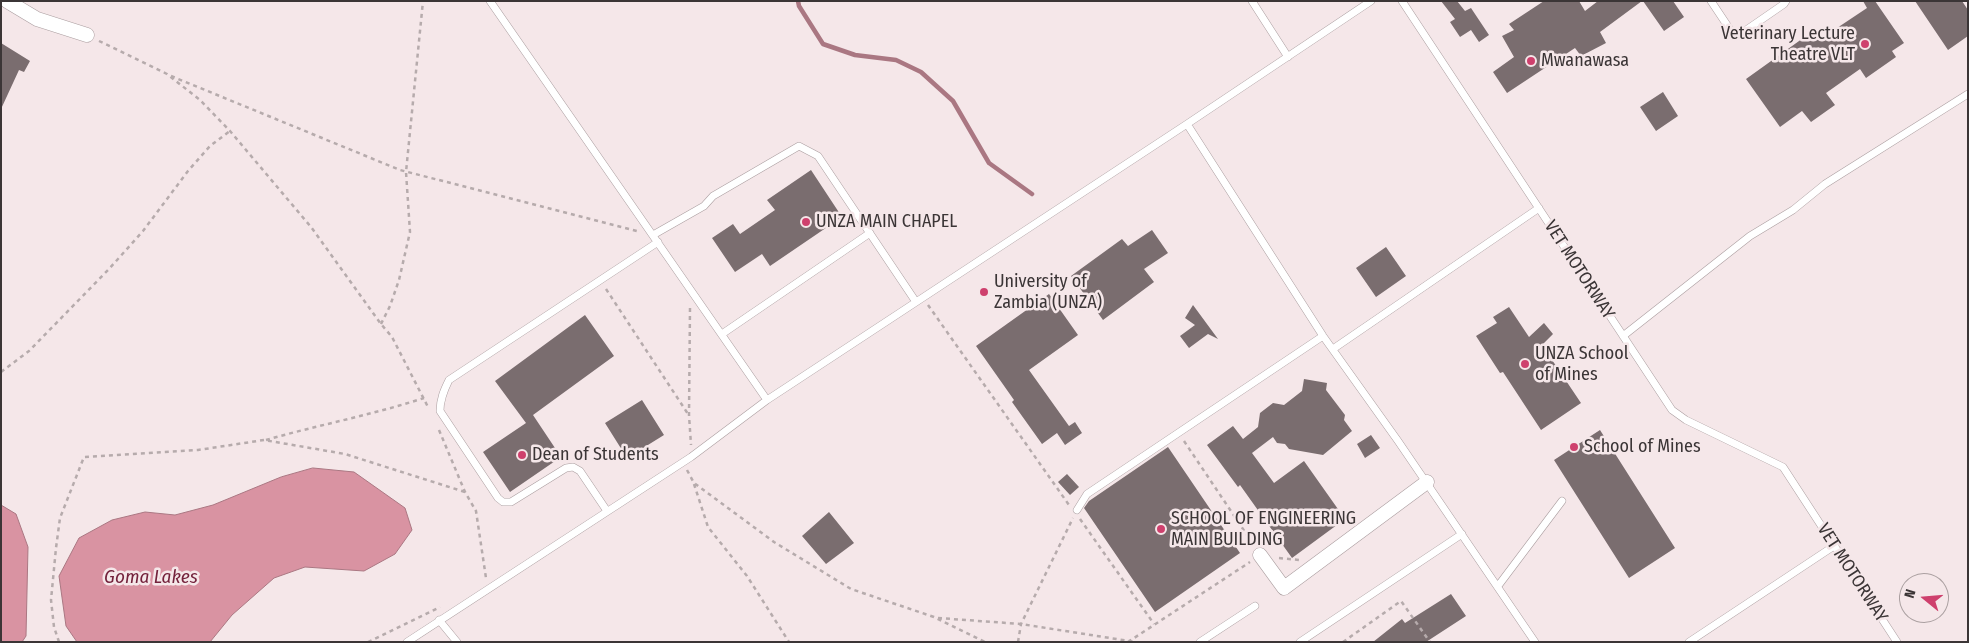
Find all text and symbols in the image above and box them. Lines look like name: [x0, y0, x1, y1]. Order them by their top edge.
place label: Veterinary Lecture Theatre VLT: [1721, 23, 1855, 66]
marker: Veterinary Lecture Theatre VLT: [1859, 38, 1871, 50]
place label: Mwanawasa: [1541, 50, 1629, 72]
marker: Mwanawasa: [1525, 55, 1537, 67]
place label: UNZA MAIN CHAPEL: [816, 211, 957, 233]
marker: UNZA MAIN CHAPEL: [800, 216, 812, 228]
street label: VET MOTORWAY: [1539, 217, 1619, 323]
place label: University of Zambia (UNZA): [994, 271, 1102, 314]
marker: University of Zambia (UNZA): [978, 286, 990, 298]
place label: UNZA School of Mines: [1535, 343, 1629, 386]
marker: UNZA School of Mines: [1519, 358, 1531, 370]
place label: School of Mines: [1584, 436, 1701, 458]
marker: School of Mines: [1568, 441, 1580, 453]
place label: Dean of Students: [532, 444, 659, 466]
marker: Dean of Students: [516, 449, 528, 461]
place label: SCHOOL OF ENGINEERING MAIN BUILDING: [1171, 508, 1356, 550]
street label: VET MOTORWAY: [1812, 520, 1892, 626]
marker: SCHOOL OF ENGINEERING MAIN BUILDING: [1155, 523, 1167, 535]
water label: Goma Lakes: [104, 567, 198, 589]
north arrow: [1899, 573, 1949, 623]
text: N: [1901, 587, 1919, 600]

